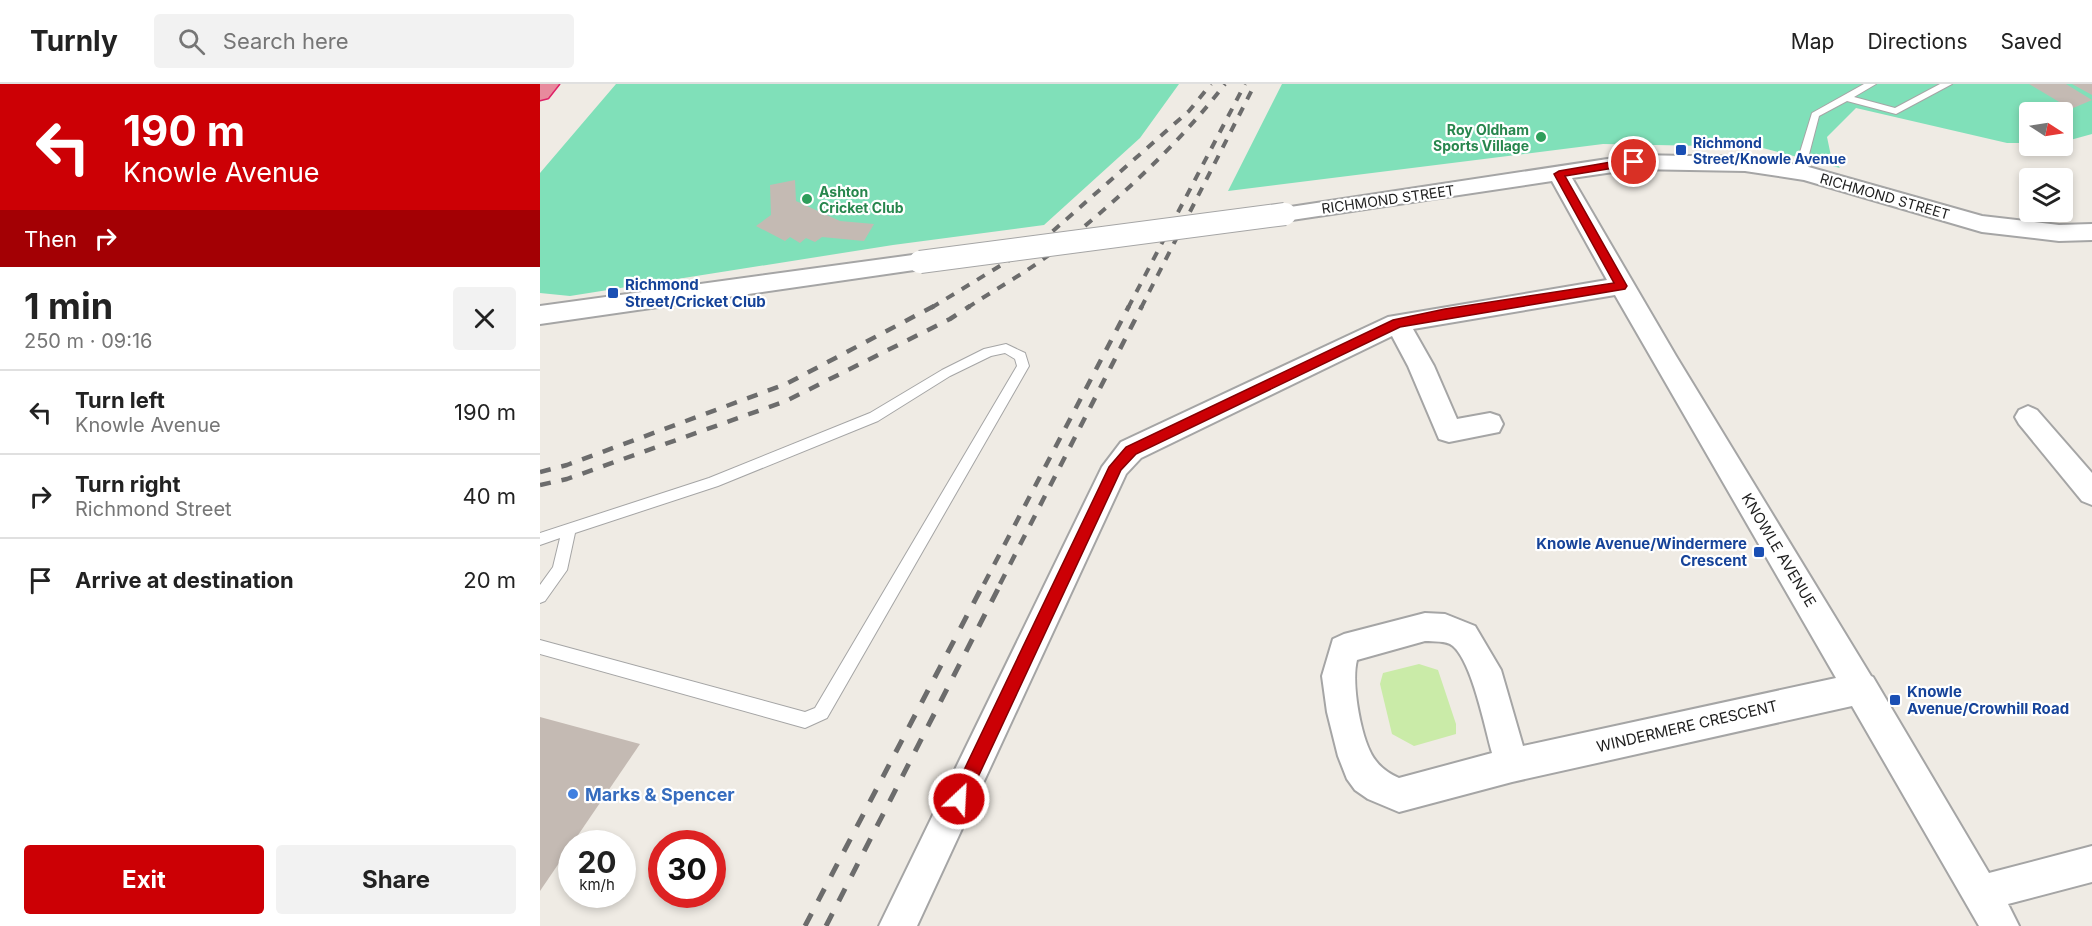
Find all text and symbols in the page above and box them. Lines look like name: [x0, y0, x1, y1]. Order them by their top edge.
search box: [154, 14, 574, 68]
text: Turnly: [30, 24, 118, 58]
icon: search: [175, 25, 208, 58]
text: Search here: [223, 28, 349, 54]
text: Map: [1791, 29, 1834, 54]
text: Directions: [1867, 29, 1968, 54]
text: Saved: [2001, 29, 2062, 54]
north arrow: [2019, 102, 2073, 156]
map controls: [2019, 102, 2073, 222]
text: 190 m: [123, 105, 245, 156]
icon: left: [24, 108, 102, 186]
place label: Roy Oldham Sports Village: [1433, 121, 1529, 154]
marker: Roy Oldham Sports Village: [1534, 130, 1548, 144]
place label: Richmond Street/Knowle Avenue: [1693, 134, 1846, 167]
pin: [1608, 136, 1659, 187]
marker: Richmond Street/Knowle Avenue: [1674, 143, 1688, 157]
icon: arrive: [1617, 145, 1650, 178]
text: Knowle Avenue: [123, 156, 320, 189]
button: layers: [2019, 168, 2073, 222]
street label: RICHMOND STREET: [1818, 169, 1952, 223]
street label: RICHMOND STREET: [1320, 181, 1456, 217]
place label: Ashton Cricket Club: [819, 183, 904, 216]
marker: Ashton Cricket Club: [800, 192, 814, 206]
icon: right: [89, 222, 122, 255]
text: Then: [24, 226, 77, 252]
place label: Richmond Street/Cricket Club: [625, 275, 766, 311]
text: 1 min: [24, 284, 113, 328]
marker: Richmond Street/Cricket Club: [606, 286, 620, 300]
button: close: [453, 287, 516, 350]
text: 250 m · 09:16: [24, 329, 152, 353]
text: Turn left: [75, 387, 165, 413]
icon: left: [24, 396, 57, 429]
text: 190 m: [454, 399, 516, 425]
text: Knowle Avenue: [75, 413, 221, 437]
text: Turn right: [75, 471, 181, 497]
icon: right: [24, 480, 57, 513]
text: 40 m: [462, 483, 516, 509]
street label: KNOWLE AVENUE: [1738, 490, 1820, 610]
text: Richmond Street: [75, 497, 232, 521]
place label: Knowle Avenue/Windermere Crescent: [1536, 534, 1747, 570]
marker: Knowle Avenue/Windermere Crescent: [1752, 545, 1766, 559]
icon: arrive: [24, 564, 57, 597]
text: Arrive at destination: [75, 567, 294, 593]
text: 20 m: [463, 567, 516, 593]
place label: Knowle Avenue/Crowhill Road: [1907, 682, 2069, 718]
marker: Knowle Avenue/Crowhill Road: [1888, 693, 1902, 707]
street label: WINDERMERE CRESCENT: [1595, 696, 1779, 756]
position arrow: [927, 767, 991, 831]
place label: Marks & Spencer: [585, 784, 735, 805]
marker: Marks & Spencer: [566, 787, 580, 801]
speed limit sign: 30: [648, 830, 726, 908]
text: 20: [577, 844, 617, 880]
button: Exit: [24, 845, 264, 914]
button: Share: [276, 845, 516, 914]
text: km/h: [579, 875, 615, 894]

